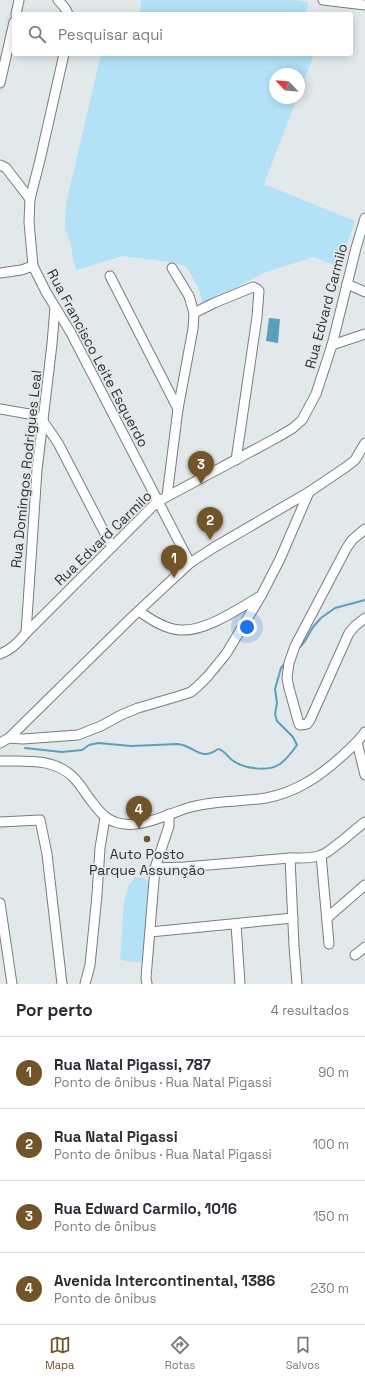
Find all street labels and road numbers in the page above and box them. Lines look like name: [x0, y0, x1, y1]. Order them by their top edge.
street label: Rua Edvard Carmilo: [301, 241, 351, 371]
street label: Rua Francisco Leite Esquerdo: [43, 266, 153, 450]
street label: Rua Domingos Rodrigues Leal: [7, 369, 45, 569]
street label: Rua Edvard Carmilo: [50, 487, 156, 589]

